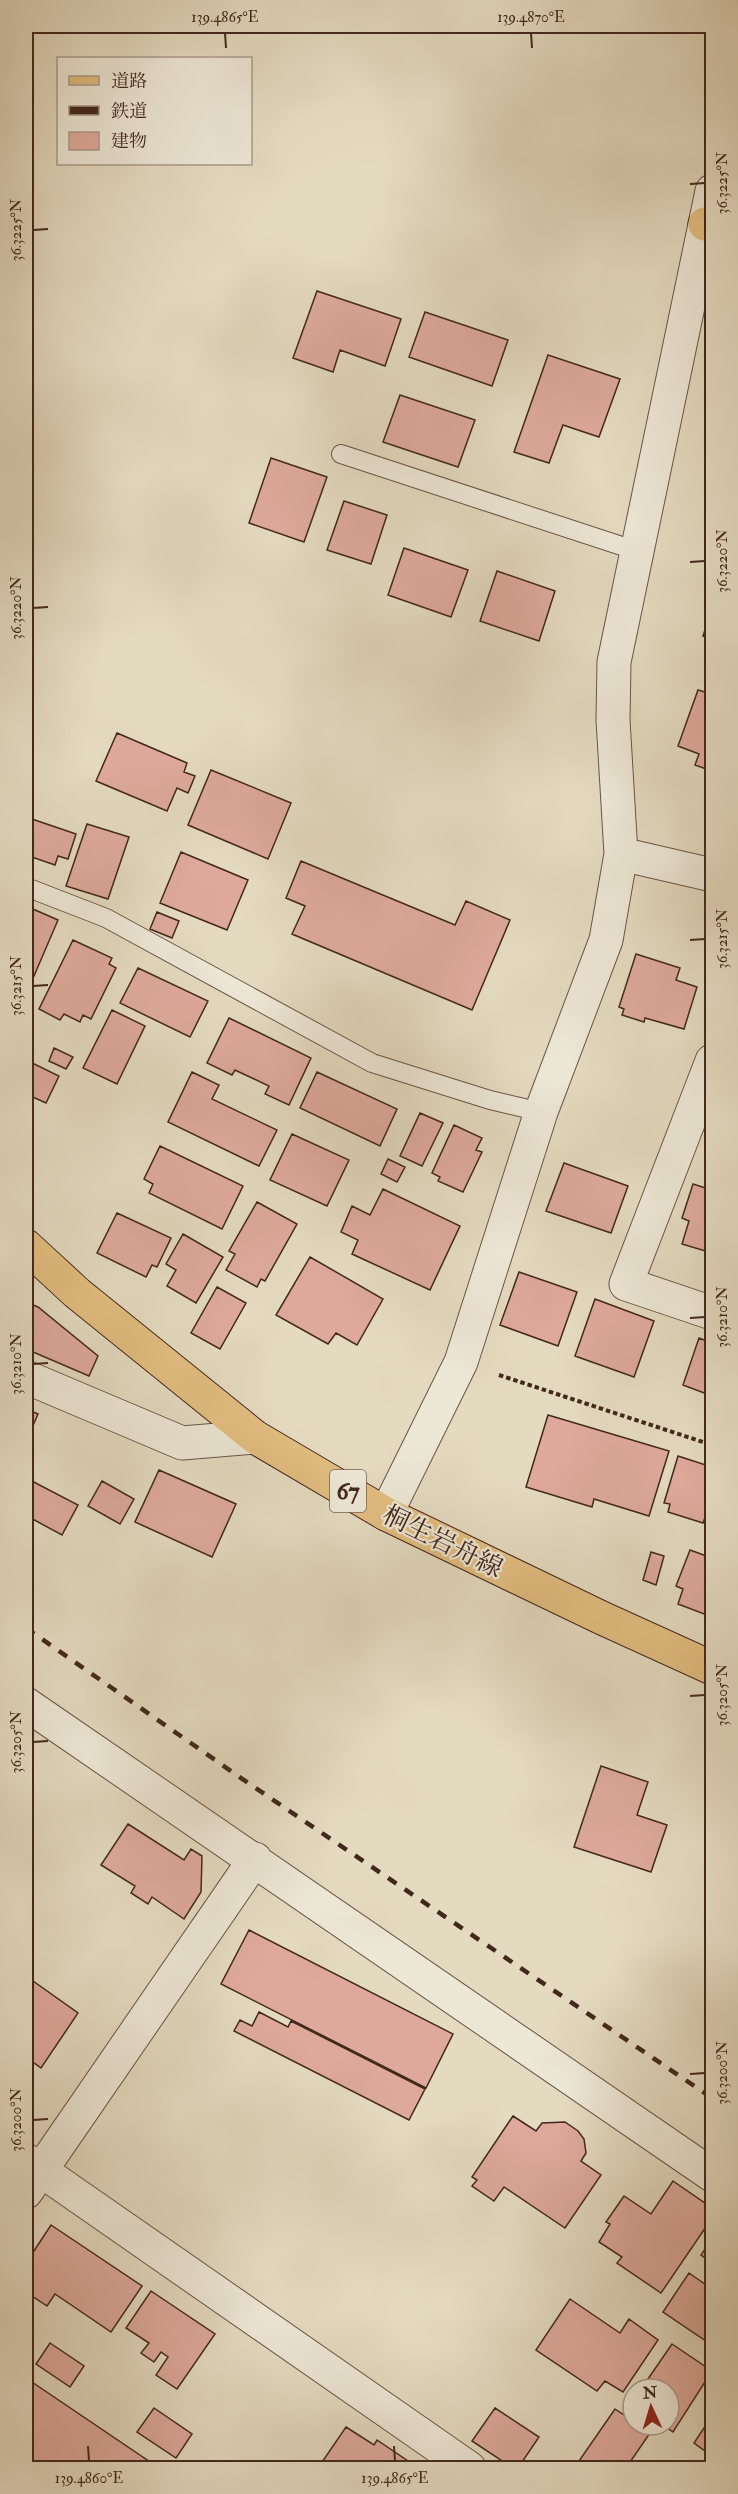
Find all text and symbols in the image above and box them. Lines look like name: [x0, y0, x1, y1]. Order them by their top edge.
text: 139.4865°E: [191, 8, 259, 27]
text: 139.4870°E: [497, 8, 565, 27]
legend: [57, 57, 252, 165]
text: 道路: [111, 70, 147, 93]
text: 鉄道: [111, 100, 147, 123]
text: 建物: [111, 130, 147, 153]
text: 36.3225°N: [713, 151, 732, 214]
text: 36.3225°N: [7, 198, 26, 261]
text: 36.3220°N: [713, 529, 732, 593]
text: 36.3220°N: [7, 576, 26, 640]
text: 36.3215°N: [713, 908, 732, 969]
text: 36.3215°N: [7, 955, 26, 1016]
text: 36.3210°N: [713, 1286, 732, 1348]
text: 36.3210°N: [7, 1333, 26, 1395]
road number: 67: [330, 1470, 366, 1512]
street label: 桐生岩舟線: [377, 1499, 508, 1585]
text: 36.3205°N: [713, 1663, 732, 1726]
text: 36.3205°N: [7, 1710, 26, 1773]
text: 36.3200°N: [713, 2041, 732, 2105]
text: 36.3200°N: [7, 2088, 26, 2152]
north arrow: [621, 2377, 681, 2437]
text: N: [641, 2383, 659, 2404]
text: 139.4860°E: [55, 2469, 123, 2488]
text: 139.4865°E: [361, 2469, 429, 2488]

